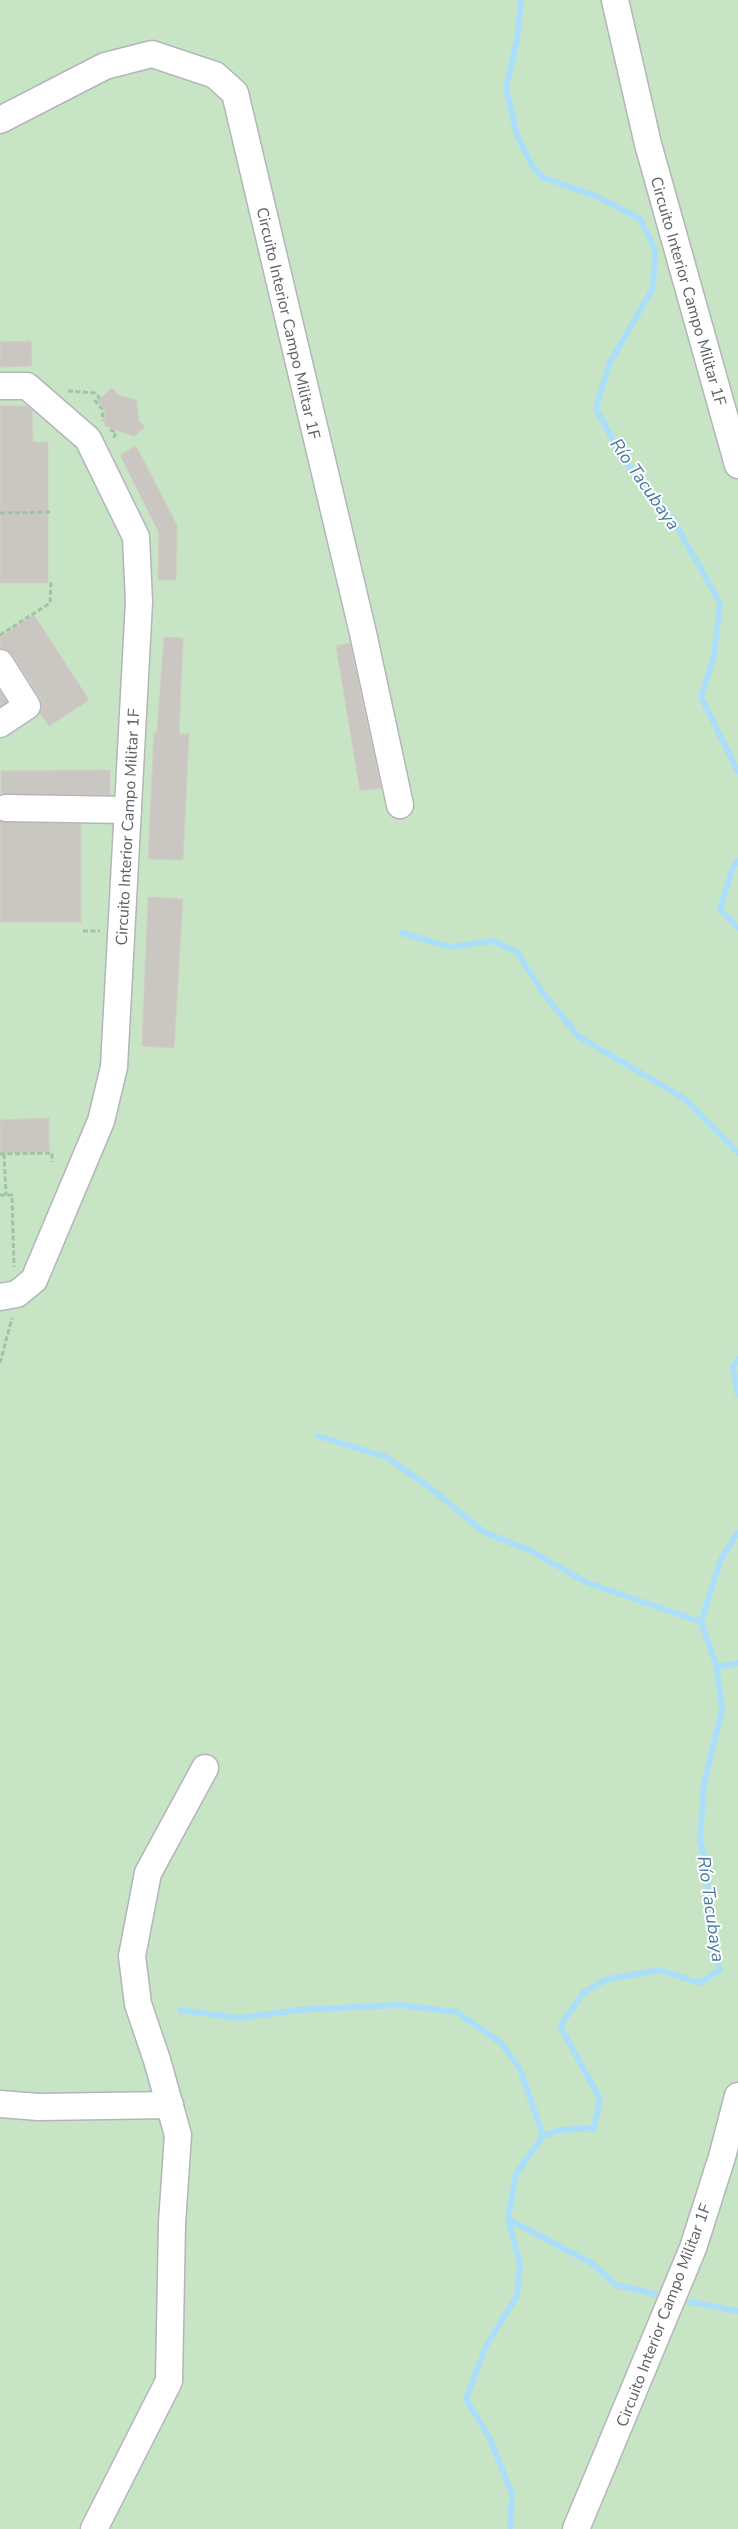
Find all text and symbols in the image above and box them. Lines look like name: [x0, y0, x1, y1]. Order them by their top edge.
street label: Circuito Interior Campo Militar 1F: [645, 174, 731, 409]
street label: Circuito Interior Campo Militar 1F: [251, 205, 325, 442]
water label: Río Tacubaya: [605, 433, 685, 535]
street label: Circuito Interior Campo Militar 1F: [111, 708, 145, 946]
water label: Río Tacubaya: [692, 1854, 730, 1964]
street label: Circuito Interior Campo Militar 1F: [611, 2200, 717, 2430]

